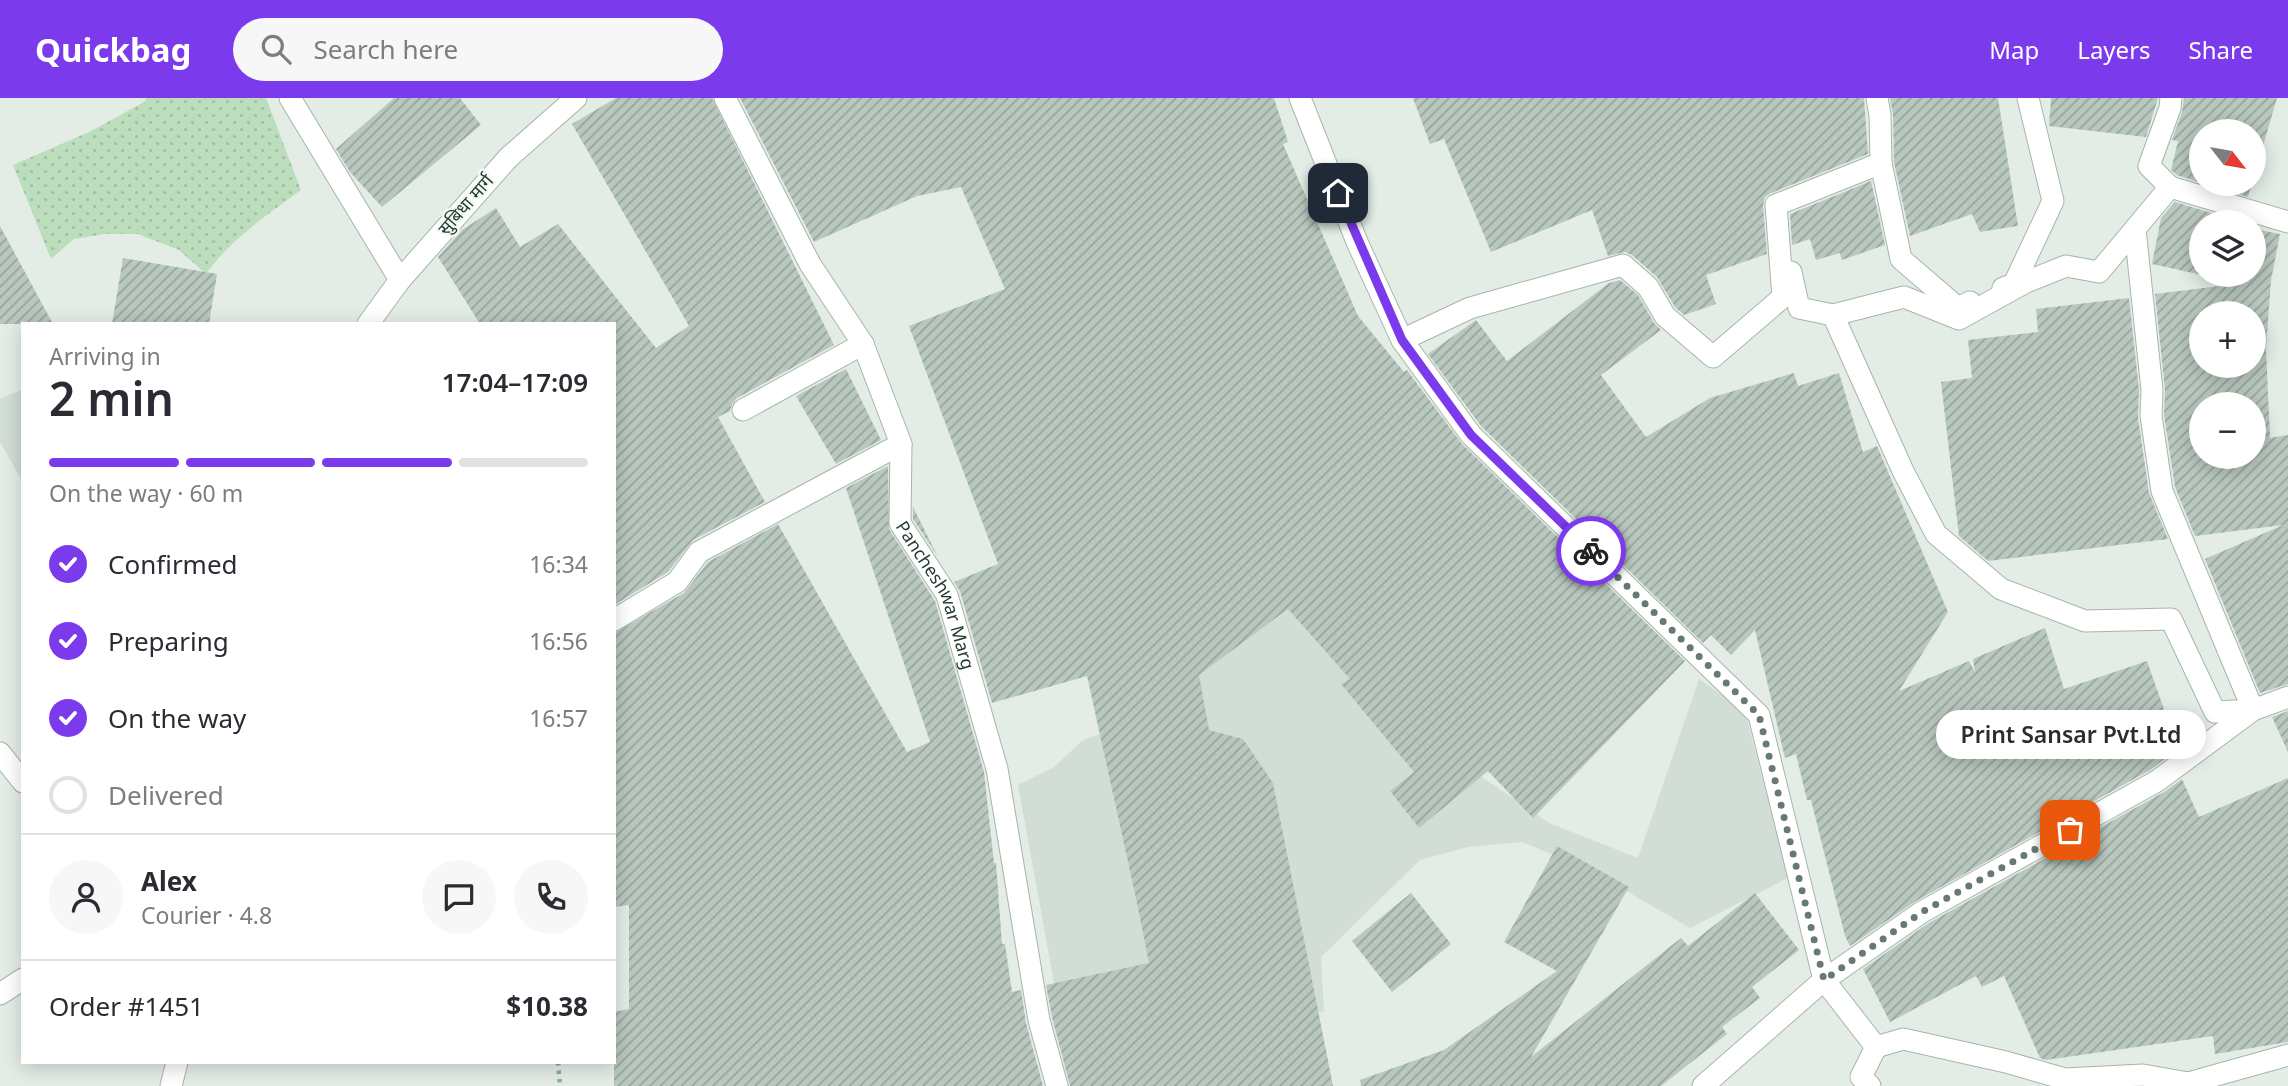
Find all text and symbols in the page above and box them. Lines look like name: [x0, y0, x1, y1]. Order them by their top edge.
search box: [233, 18, 723, 81]
text: Quickbag: [35, 27, 191, 72]
icon: search: [257, 30, 295, 68]
text: Search here: [313, 31, 458, 67]
text: Map: [1989, 33, 2039, 66]
text: Layers: [2077, 33, 2151, 66]
text: Share: [2189, 33, 2253, 66]
north arrow: [2189, 119, 2266, 196]
map controls: [2189, 119, 2266, 469]
pin: [1308, 163, 1368, 223]
street label: सुबिधा मार्ग: [432, 168, 500, 240]
icon: home: [1319, 174, 1357, 212]
button: layers: [2189, 210, 2266, 287]
button: +: [2189, 301, 2266, 378]
text: Arriving in: [49, 340, 161, 372]
text: 17:04–17:09: [442, 364, 588, 400]
text: 2 min: [49, 367, 174, 429]
button: −: [2189, 392, 2266, 469]
text: On the way · 60 m: [49, 477, 243, 509]
street label: Pancheshwar Marg: [891, 516, 981, 672]
courier: [1556, 516, 1626, 586]
icon: bike: [1572, 532, 1610, 570]
icon: check: [49, 545, 87, 583]
text: Confirmed: [108, 546, 238, 582]
text: 16:34: [529, 548, 588, 580]
icon: check: [49, 622, 87, 660]
text: Preparing: [108, 623, 229, 659]
text: 16:56: [529, 625, 588, 657]
icon: check: [49, 699, 87, 737]
text: On the way: [108, 700, 246, 736]
text: 16:57: [529, 702, 588, 734]
callout: Print Sansar Pvt.Ltd: [1935, 711, 2205, 760]
text: Print Sansar Pvt.Ltd: [1961, 718, 2181, 750]
text: Delivered: [108, 777, 224, 813]
pin: [2040, 800, 2100, 860]
icon: bag: [2051, 811, 2089, 849]
button: person: [49, 860, 123, 934]
button: chat: [422, 860, 496, 934]
button: phone: [514, 860, 588, 934]
text: Alex: [141, 863, 197, 899]
text: Courier · 4.8: [141, 899, 272, 931]
text: Order #1451: [49, 988, 204, 1024]
text: $10.38: [506, 988, 588, 1024]

